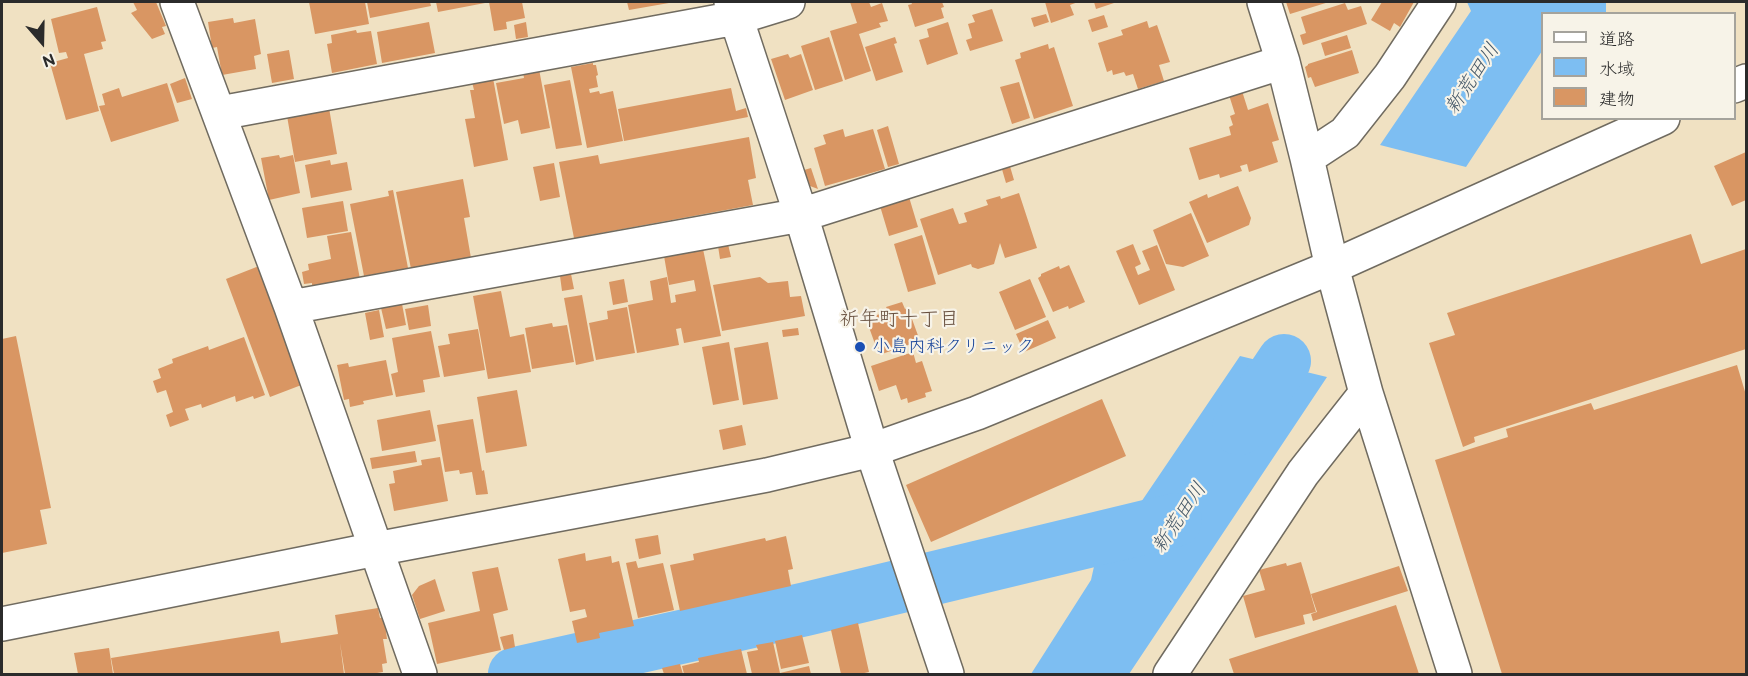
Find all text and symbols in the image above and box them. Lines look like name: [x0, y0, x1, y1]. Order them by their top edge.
north arrow: [12, 12, 72, 72]
legend: [1541, 12, 1736, 120]
text: 道路: [1599, 29, 1635, 50]
water label: 新荒田川: [1441, 39, 1505, 119]
text: N: [39, 48, 57, 70]
text: 水域: [1599, 59, 1635, 80]
text: 建物: [1599, 89, 1635, 110]
district label: 祈年町十丁目: [839, 308, 959, 332]
place label: 小島内科クリニック: [872, 336, 1034, 358]
marker: 小島内科クリニック: [853, 340, 867, 354]
water label: 新荒田川: [1148, 478, 1212, 558]

